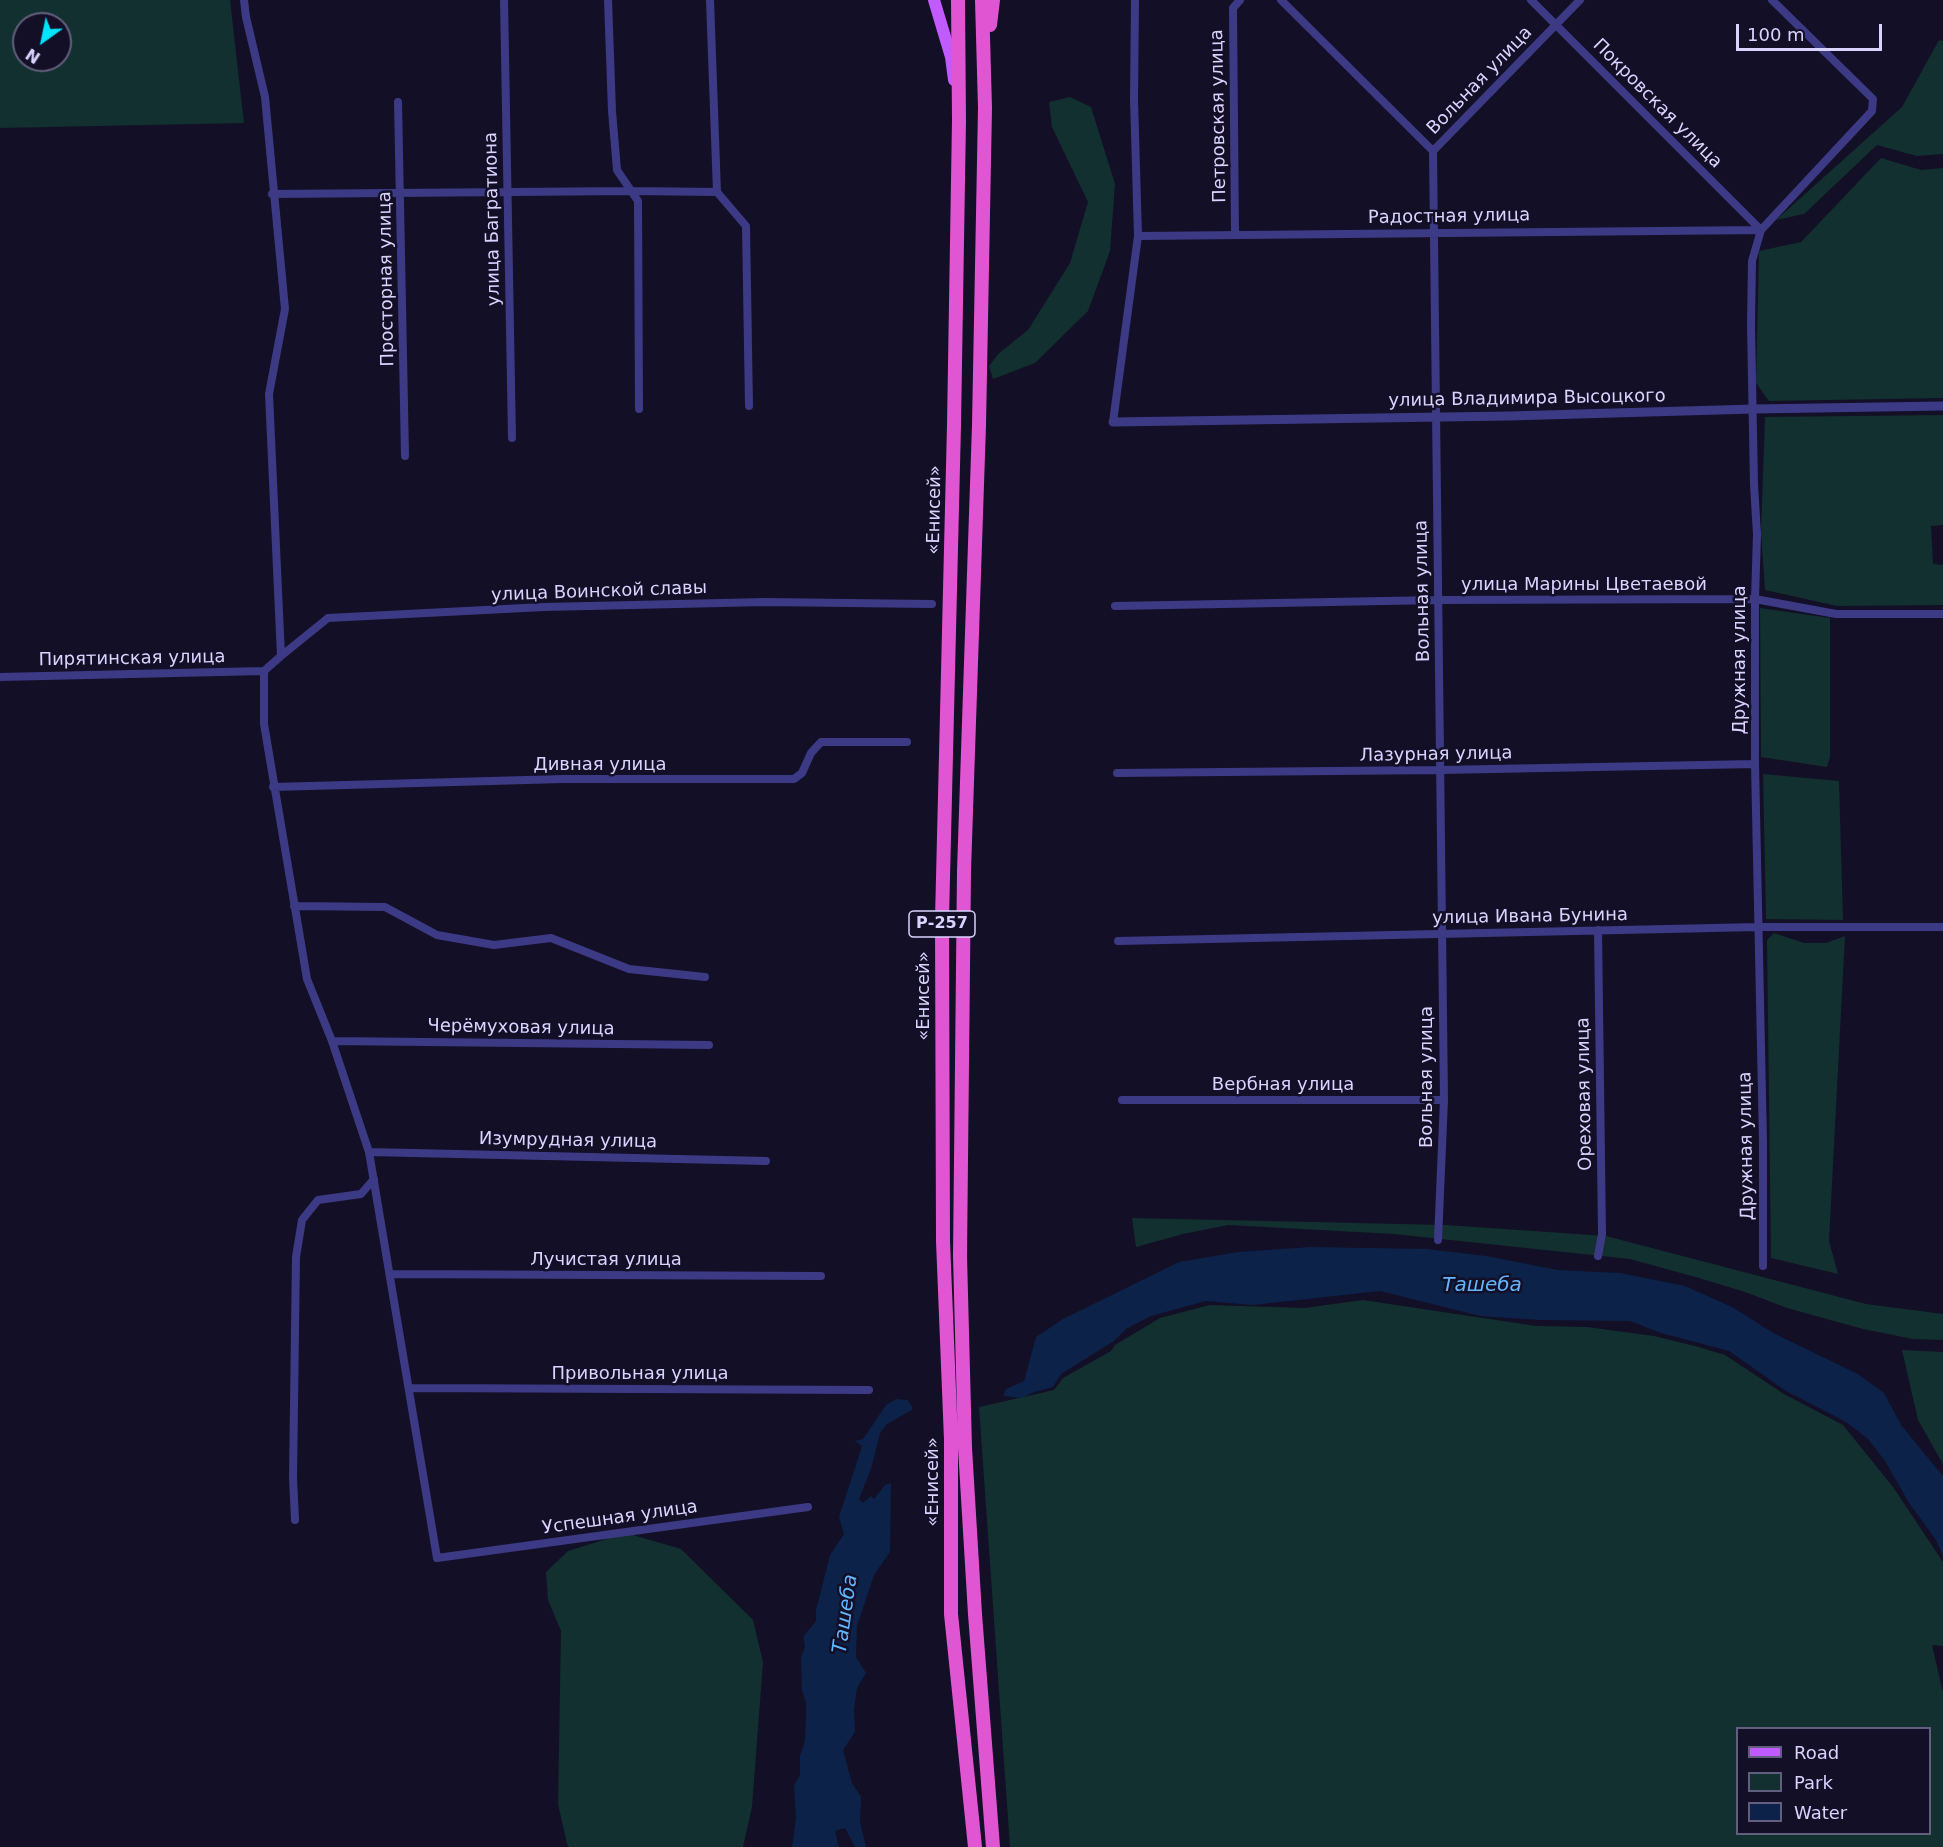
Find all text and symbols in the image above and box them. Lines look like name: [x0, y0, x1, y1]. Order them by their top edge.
north arrow: [12, 12, 72, 72]
scale bar: [1739, 12, 1884, 50]
street label: Вольная улица: [1423, 22, 1537, 140]
text: 100 m: [1747, 24, 1805, 45]
street label: Петровская улица: [1207, 29, 1231, 203]
street label: Покровская улица: [1588, 35, 1726, 173]
text: N: [22, 44, 44, 67]
street label: улица Багратиона: [481, 132, 505, 306]
street label: Просторная улица: [375, 191, 399, 367]
street label: Радостная улица: [1368, 205, 1530, 229]
street label: улица Владимира Высоцкого: [1388, 386, 1666, 412]
street label: «Енисей»: [923, 465, 947, 555]
street label: Вольная улица: [1411, 520, 1435, 662]
street label: улица Марины Цветаевой: [1461, 574, 1707, 596]
street label: улица Воинской славы: [491, 577, 707, 607]
street label: Дружная улица: [1729, 586, 1751, 734]
street label: Пирятинская улица: [38, 647, 226, 671]
street label: Лазурная улица: [1359, 743, 1513, 767]
street label: Дивная улица: [534, 754, 666, 776]
street label: улица Ивана Бунина: [1432, 904, 1628, 930]
road number: Р-257: [909, 911, 975, 937]
street label: «Енисей»: [913, 951, 935, 1041]
street label: Вольная улица: [1416, 1006, 1438, 1148]
street label: Черёмуховая улица: [427, 1016, 615, 1040]
street label: Ореховая улица: [1573, 1017, 1597, 1171]
street label: Дружная улица: [1735, 1071, 1759, 1221]
street label: Вербная улица: [1212, 1074, 1354, 1096]
street label: Изумрудная улица: [479, 1129, 657, 1153]
street label: Лучистая улица: [530, 1249, 682, 1271]
water label: Ташеба: [1442, 1274, 1522, 1298]
street label: Привольная улица: [552, 1363, 728, 1385]
street label: «Енисей»: [922, 1437, 944, 1527]
street label: Успешная улица: [541, 1496, 699, 1540]
water label: Ташеба: [829, 1573, 863, 1655]
legend: [1736, 1727, 1931, 1835]
text: Road: [1794, 1742, 1839, 1763]
text: Park: [1794, 1772, 1833, 1793]
text: Water: [1794, 1802, 1847, 1823]

